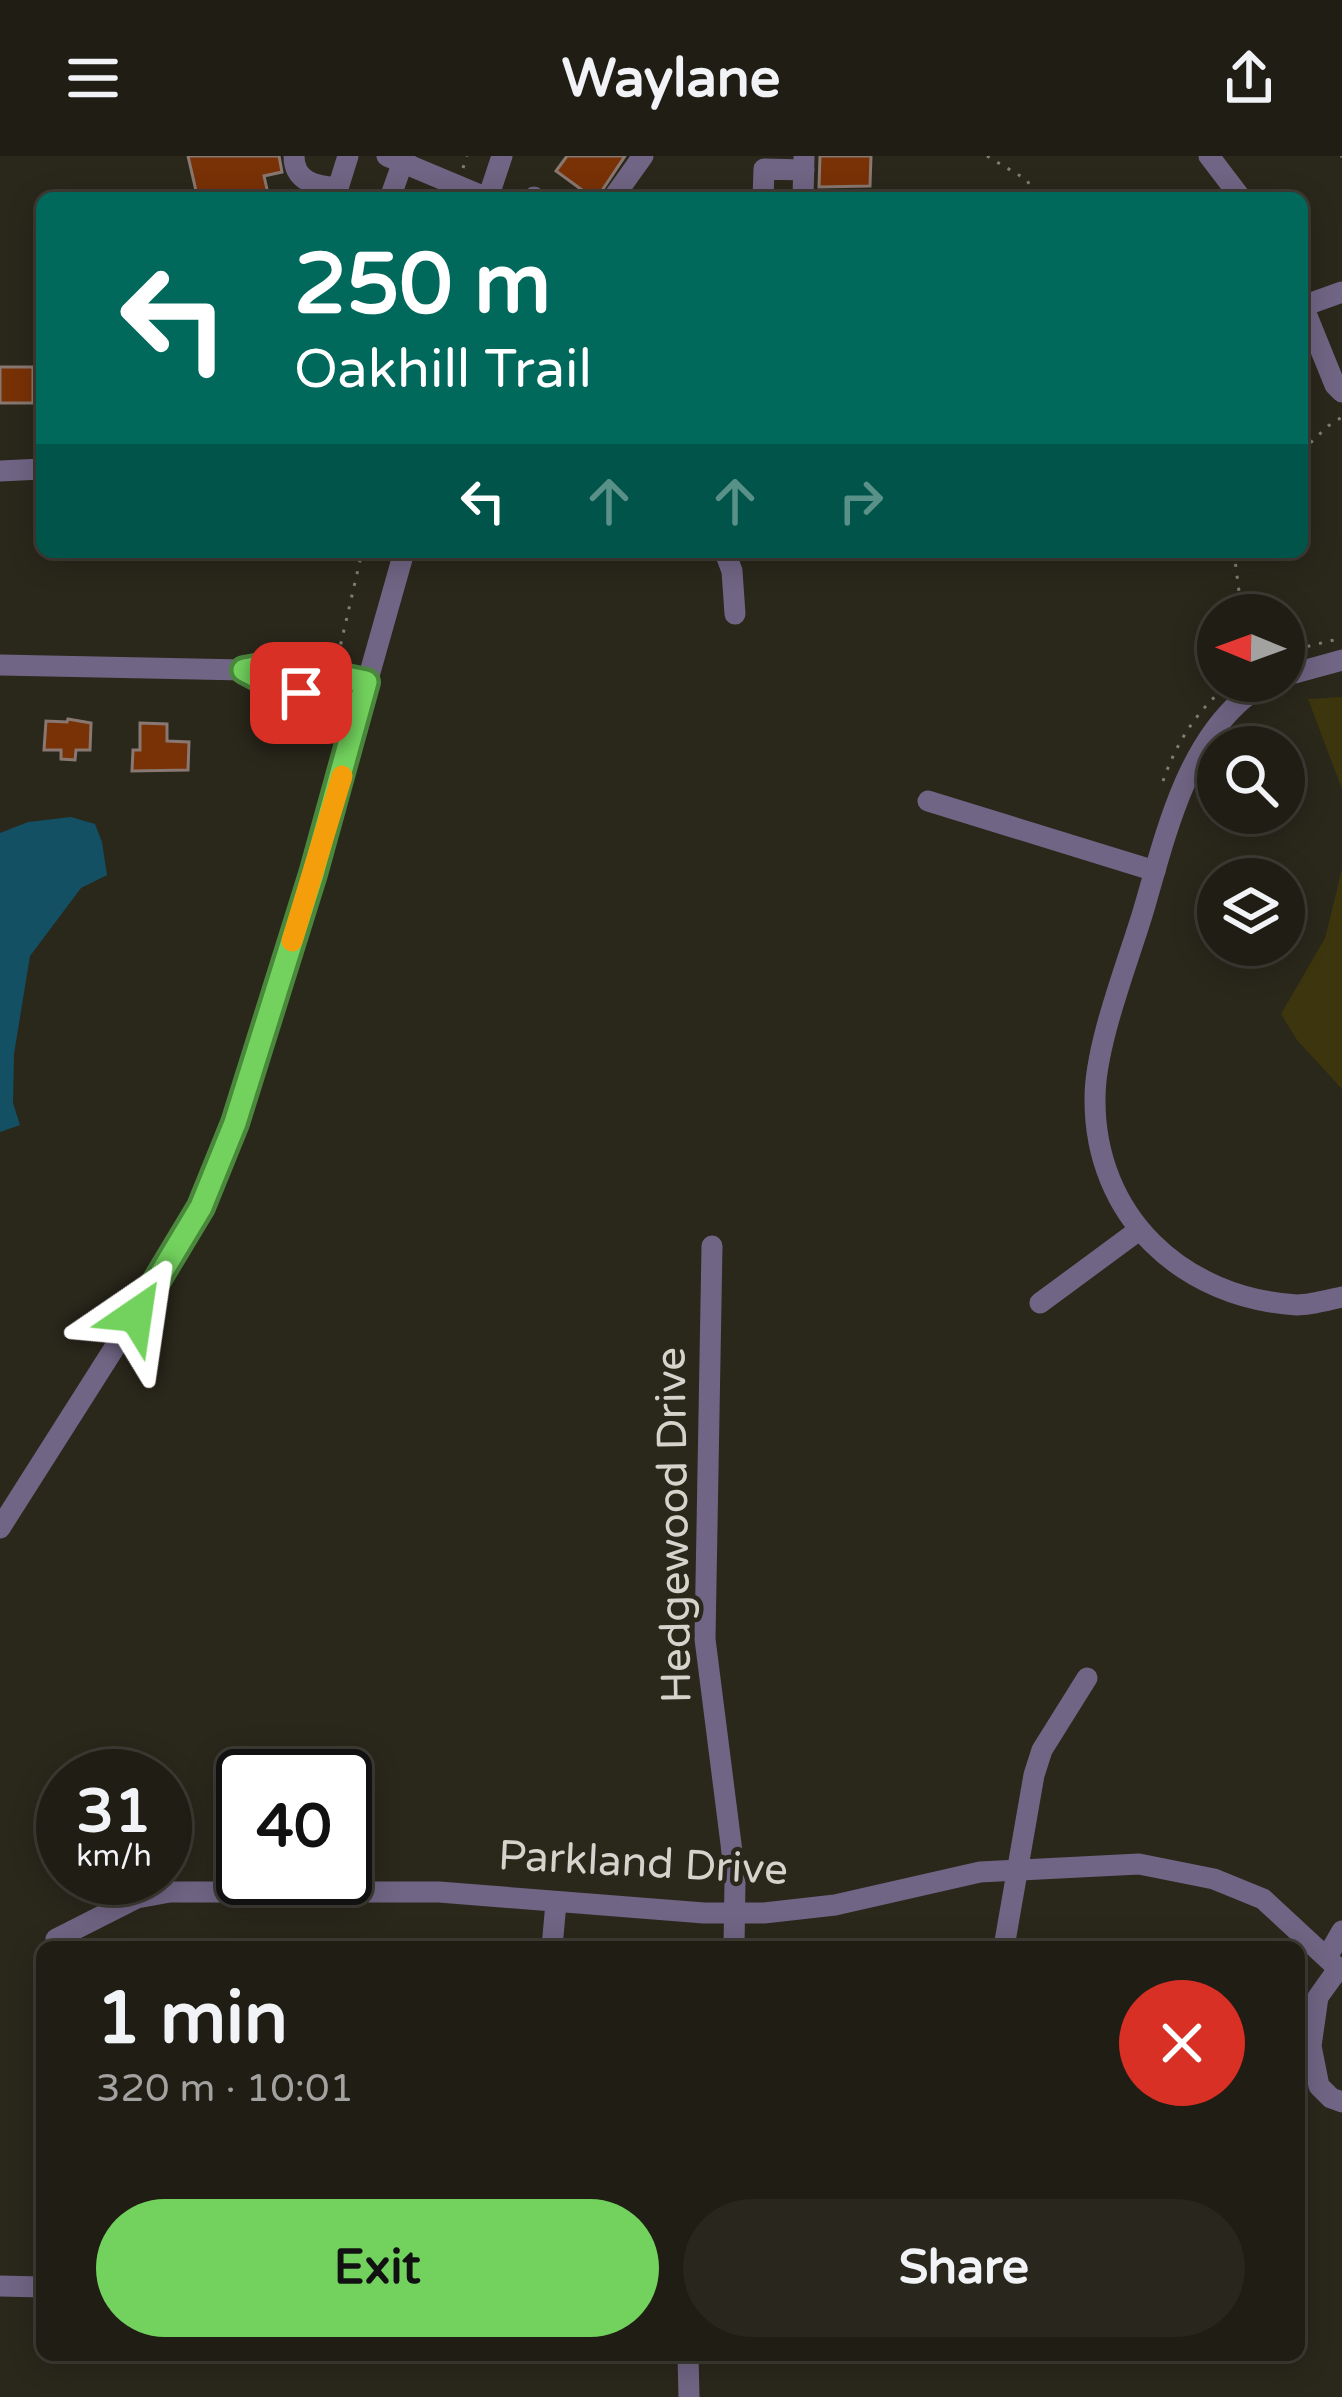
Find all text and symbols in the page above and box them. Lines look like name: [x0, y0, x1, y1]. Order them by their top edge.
icon: menu: [60, 45, 126, 111]
icon: share: [1216, 45, 1282, 111]
text: Waylane: [562, 46, 780, 111]
text: 250 m: [294, 235, 551, 336]
icon: left: [96, 240, 252, 396]
text: Oakhill Trail: [294, 337, 592, 402]
icon: left: [450, 468, 516, 534]
icon: ahead: [576, 468, 642, 534]
icon: ahead: [702, 468, 768, 534]
icon: right: [828, 468, 894, 534]
north arrow: [1197, 594, 1305, 702]
map controls: [1197, 594, 1305, 966]
pin: [250, 642, 352, 744]
icon: arrive: [268, 660, 334, 726]
button: search: [1197, 726, 1305, 834]
button: layers: [1197, 858, 1305, 966]
position arrow: [73, 1252, 199, 1378]
street label: Hedgewood Drive: [645, 1346, 703, 1704]
speed limit sign: 40: [216, 1749, 372, 1905]
text: 31: [76, 1776, 152, 1848]
street label: Parkland Drive: [497, 1830, 789, 1896]
text: km/h: [76, 1838, 152, 1875]
text: 1 min: [96, 1976, 288, 2063]
button: close: [1119, 1980, 1245, 2106]
text: 320 m · 10:01: [96, 2065, 354, 2112]
button: Exit: [96, 2199, 659, 2337]
button: Share: [683, 2199, 1245, 2337]

